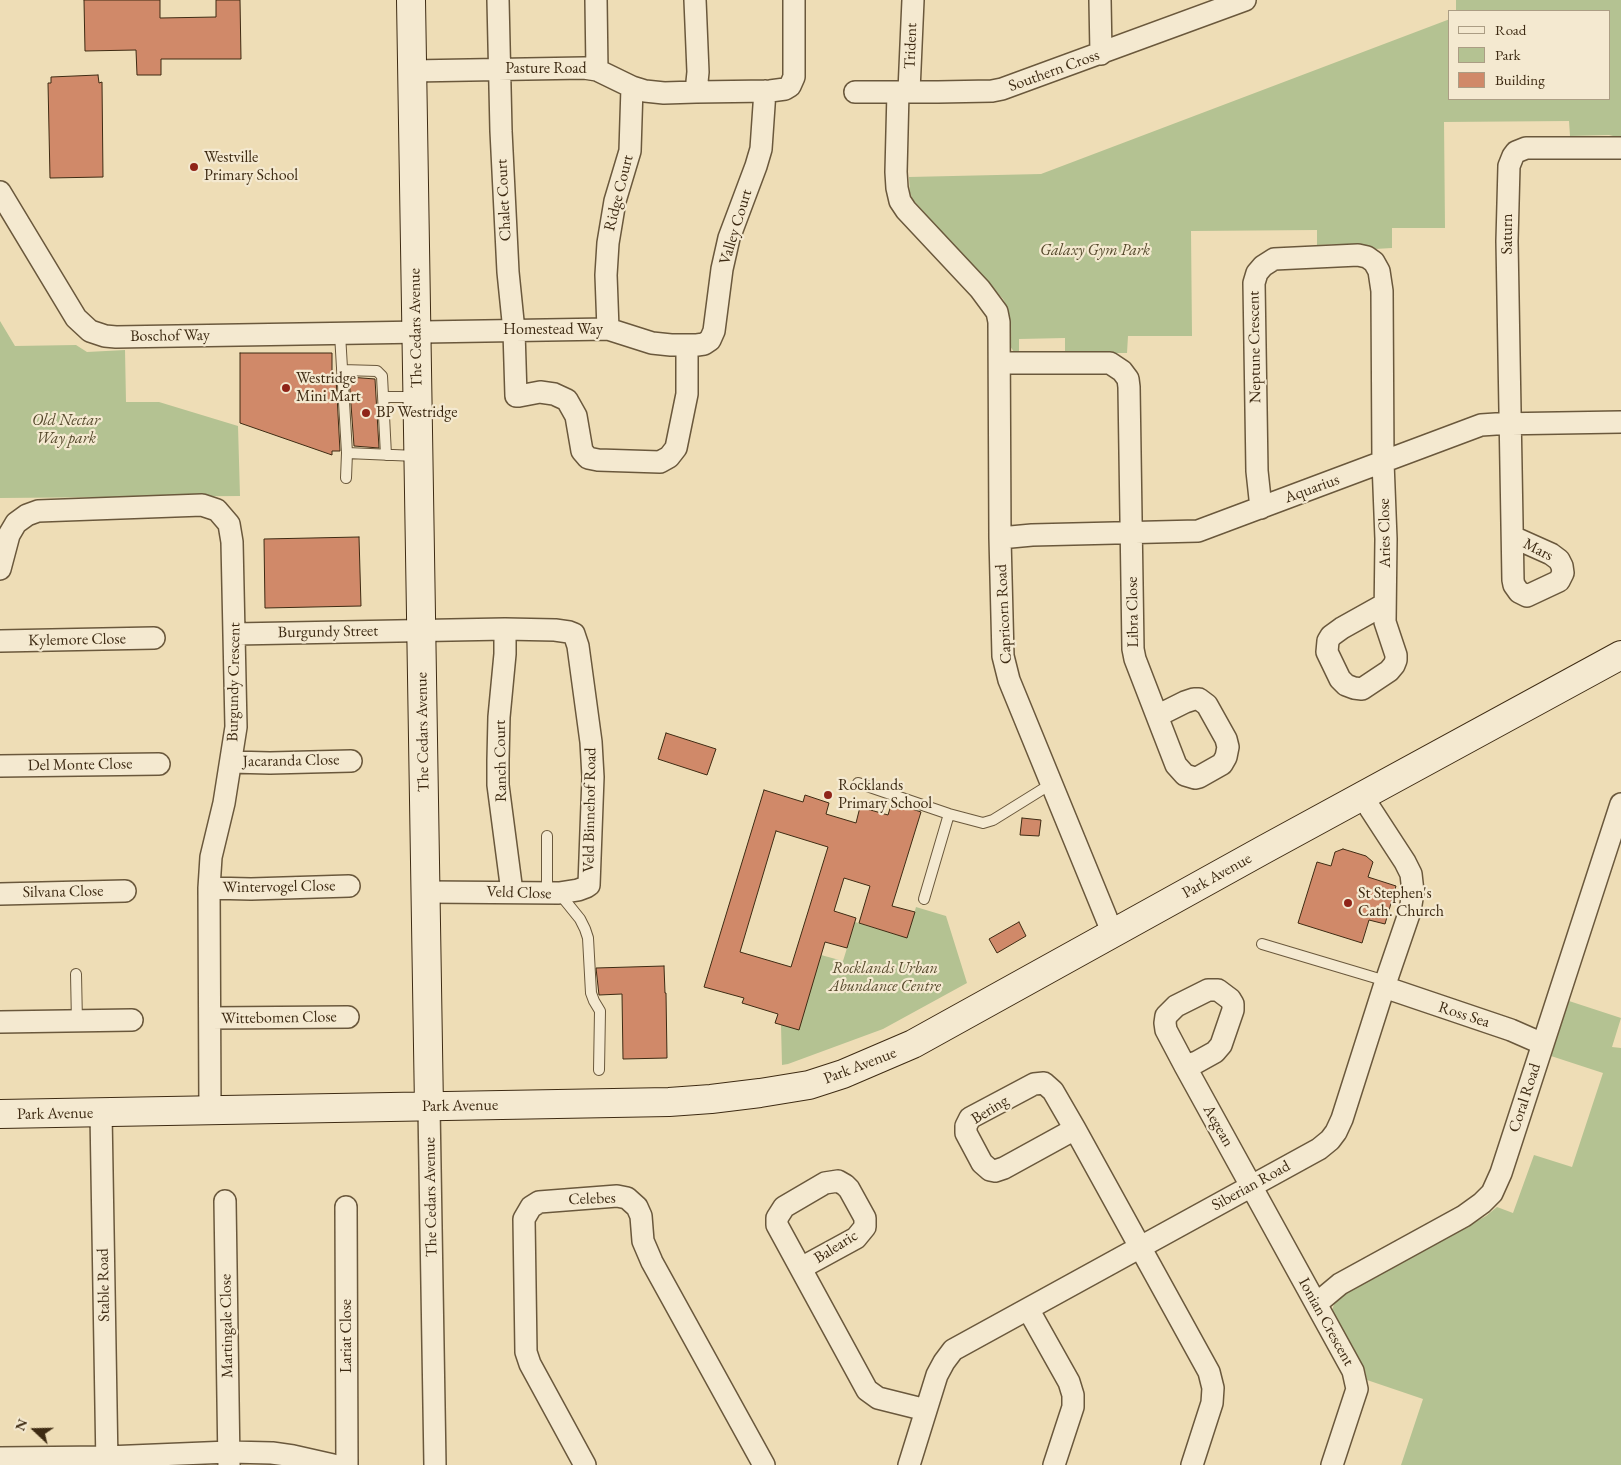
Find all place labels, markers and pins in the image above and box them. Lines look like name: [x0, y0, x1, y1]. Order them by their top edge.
place label: Westville Primary School: [204, 148, 298, 186]
marker: Westville Primary School: [188, 161, 200, 173]
place label: Westridge Mini Mart: [296, 369, 361, 407]
marker: Westridge Mini Mart: [280, 382, 292, 394]
place label: BP Westridge: [376, 403, 457, 423]
marker: BP Westridge: [360, 407, 372, 419]
place label: Rocklands Primary School: [838, 776, 932, 814]
marker: Rocklands Primary School: [822, 789, 834, 801]
place label: St Stephen's Cath. Church: [1358, 884, 1444, 922]
marker: St Stephen's Cath. Church: [1342, 897, 1354, 909]

